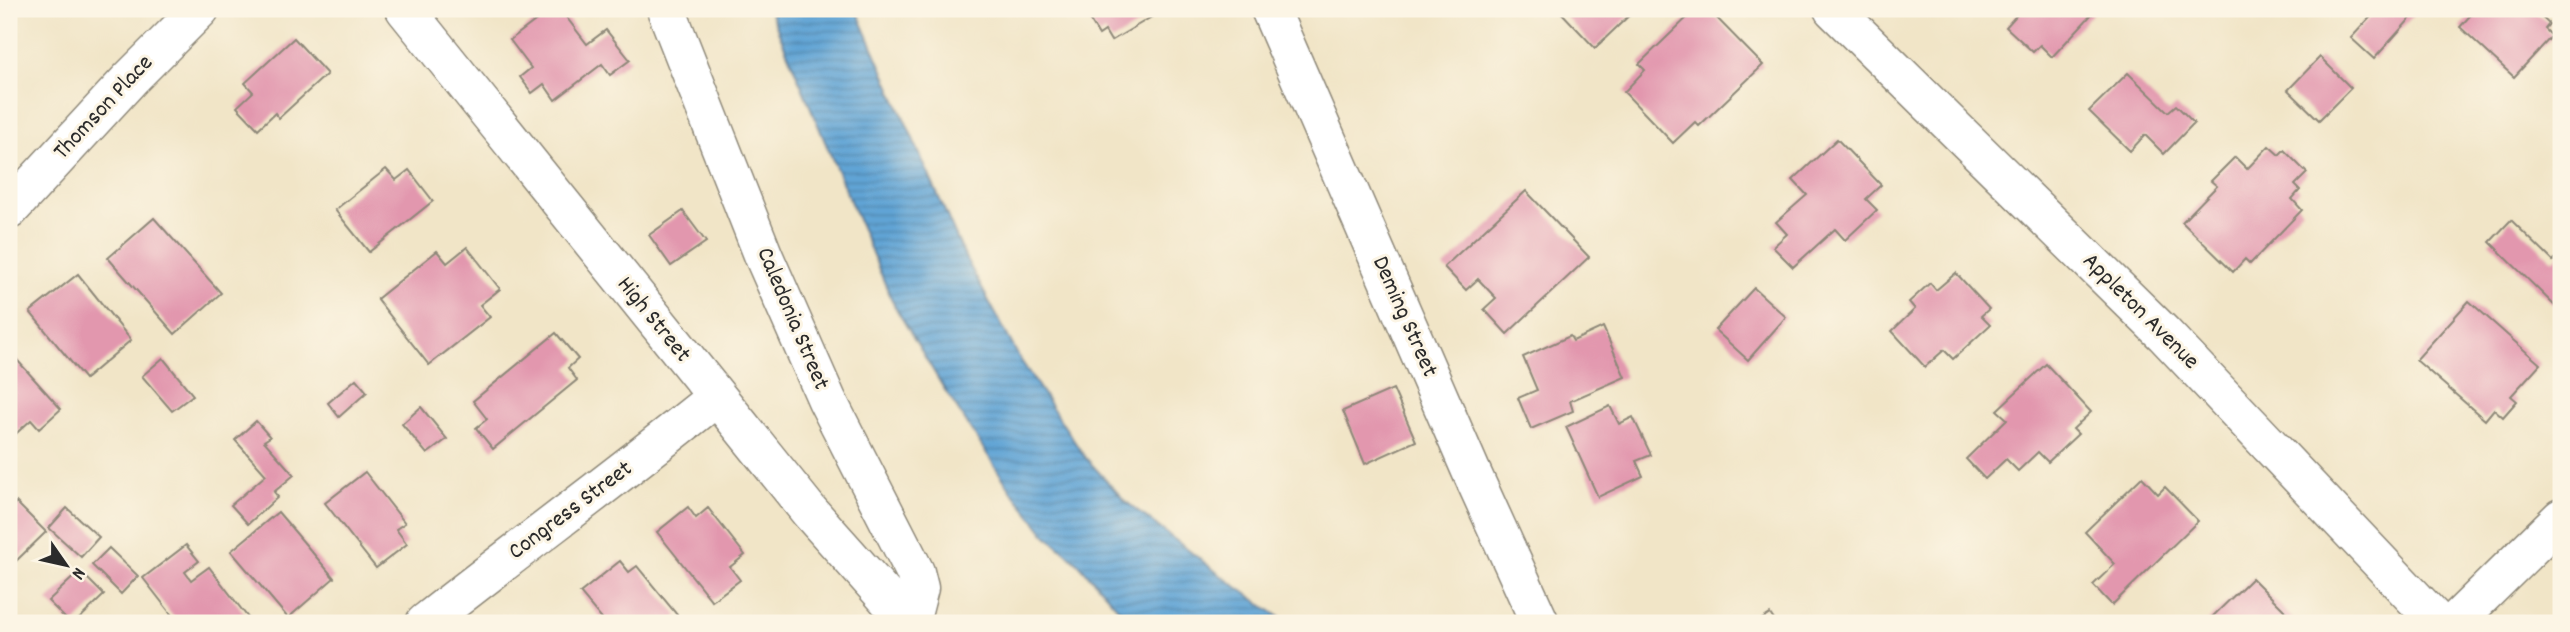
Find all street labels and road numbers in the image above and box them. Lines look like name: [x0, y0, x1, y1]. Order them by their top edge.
street label: Thomson Place: [46, 48, 162, 168]
street label: Caledonia Street: [747, 242, 837, 396]
street label: Appleton Avenue: [2074, 246, 2206, 378]
street label: Deming Street: [1362, 251, 1446, 383]
street label: High Street: [608, 270, 698, 370]
street label: Congress Street: [502, 453, 640, 569]

